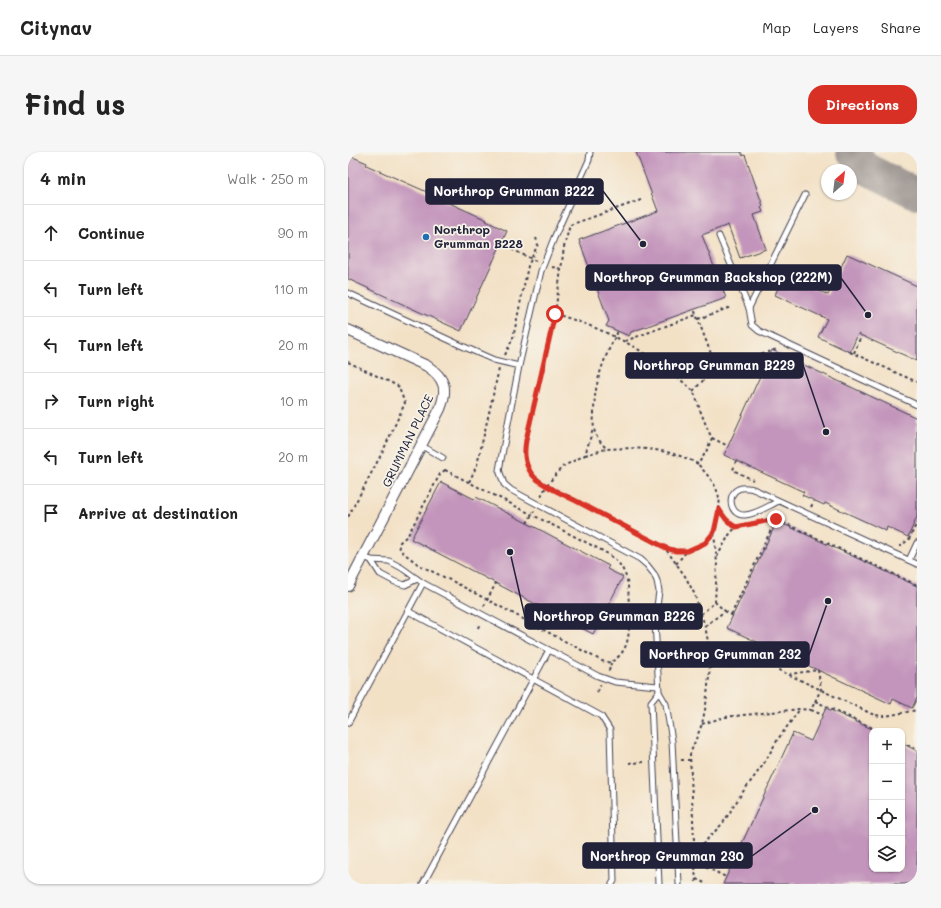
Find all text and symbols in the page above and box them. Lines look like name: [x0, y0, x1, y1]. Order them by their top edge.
text: Citynav: [20, 15, 92, 40]
text: Map: [762, 18, 791, 37]
text: Layers: [813, 18, 859, 37]
text: Share: [881, 18, 921, 37]
button: Directions: [808, 85, 917, 124]
text: Find us: [24, 86, 125, 122]
north arrow: [821, 164, 857, 200]
text: 4 min: [40, 167, 86, 189]
text: Walk · 250 m: [227, 170, 308, 187]
callout: Northrop Grumman B222: [426, 179, 603, 204]
text: Northrop Grumman B222: [434, 182, 594, 199]
place label: Northrop Grumman B228: [434, 221, 524, 251]
icon: ahead: [40, 222, 62, 244]
text: Continue: [78, 223, 145, 243]
text: 90 m: [278, 224, 308, 241]
marker: Northrop Grumman B228: [421, 232, 431, 242]
callout: Northrop Grumman Backshop (222M): [586, 265, 841, 290]
text: Northrop Grumman Backshop (222M): [594, 268, 833, 285]
icon: left: [40, 278, 62, 300]
text: Turn left: [78, 279, 143, 299]
text: 110 m: [274, 280, 308, 297]
route start: [546, 305, 564, 323]
icon: left: [40, 334, 62, 356]
text: Turn left: [78, 335, 143, 355]
text: 20 m: [278, 336, 308, 353]
callout: Northrop Grumman B229: [626, 353, 803, 378]
text: Northrop Grumman B229: [633, 356, 795, 373]
icon: right: [40, 390, 62, 412]
text: Turn right: [78, 391, 155, 411]
street label: GRUMMAN PLACE: [378, 391, 437, 490]
text: 10 m: [280, 392, 308, 409]
icon: left: [40, 446, 62, 468]
text: Turn left: [78, 447, 143, 467]
text: 20 m: [278, 448, 308, 465]
icon: arrive: [40, 502, 62, 524]
text: Arrive at destination: [78, 503, 238, 523]
route end: [767, 510, 785, 528]
callout: Northrop Grumman B226: [525, 604, 702, 629]
text: Northrop Grumman B226: [533, 607, 695, 624]
callout: Northrop Grumman 232: [641, 642, 809, 667]
text: Northrop Grumman 232: [649, 645, 801, 662]
map controls: [869, 728, 905, 872]
button: +: [869, 728, 905, 764]
button: −: [869, 764, 905, 800]
button: locate: [869, 800, 905, 836]
button: layers: [869, 836, 905, 872]
callout: Northrop Grumman 230: [583, 843, 752, 868]
text: Northrop Grumman 230: [590, 847, 744, 864]

